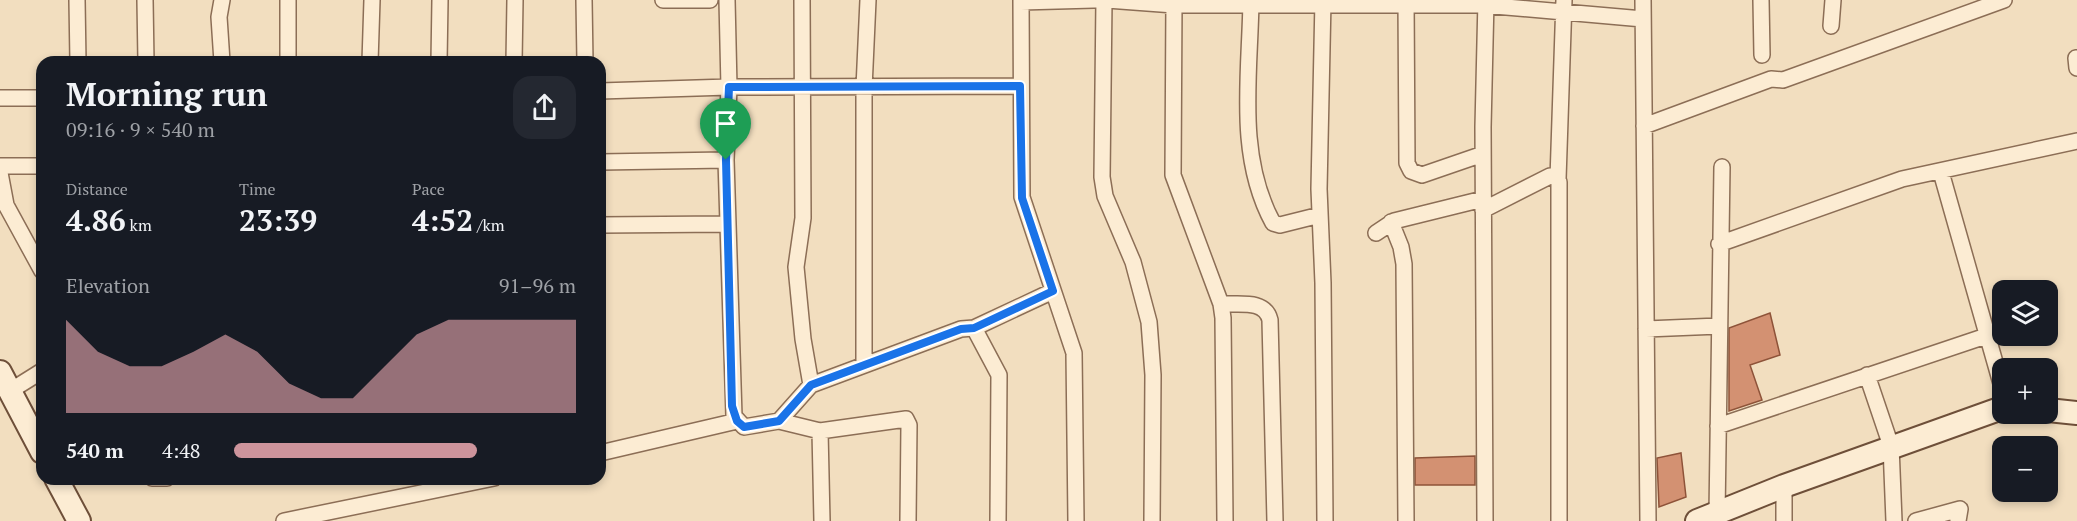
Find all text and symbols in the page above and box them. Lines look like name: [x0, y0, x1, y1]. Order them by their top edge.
text: Morning run: [66, 72, 268, 115]
button: share: [513, 76, 576, 139]
pin: [700, 98, 751, 160]
icon: arrive: [709, 107, 742, 140]
text: 09:16 · 9 × 540 m: [66, 116, 215, 143]
text: Distance: [66, 178, 128, 200]
text: Time: [239, 178, 276, 200]
text: Pace: [412, 178, 445, 200]
text: 4.86: [66, 200, 126, 240]
text: 23:39: [239, 200, 317, 240]
text: 4:52: [412, 200, 473, 240]
text: km: [126, 214, 152, 236]
text: /km: [473, 214, 505, 236]
text: Elevation: [66, 272, 150, 299]
text: 91–96 m: [499, 272, 576, 299]
map controls: [1992, 280, 2058, 502]
button: layers: [1992, 280, 2058, 346]
button: +: [1992, 358, 2058, 424]
button: −: [1992, 436, 2058, 502]
text: 540 m: [66, 437, 124, 464]
text: 4:48: [162, 437, 201, 464]

